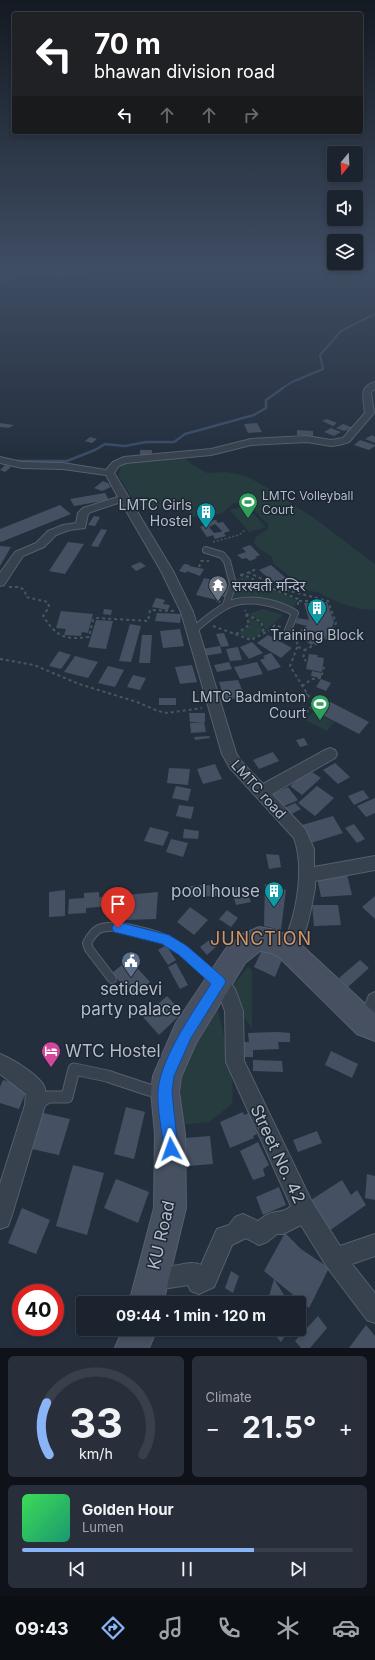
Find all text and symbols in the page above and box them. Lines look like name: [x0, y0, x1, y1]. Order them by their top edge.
text: 70 m: [94, 27, 161, 61]
icon: left: [28, 28, 80, 80]
text: bhawan division road: [94, 61, 275, 82]
icon: left: [114, 104, 136, 126]
icon: ahead: [156, 104, 178, 126]
icon: ahead: [198, 104, 220, 126]
icon: right: [240, 104, 262, 126]
north arrow: [327, 146, 363, 182]
map controls: [327, 146, 363, 270]
button: sound: [327, 190, 363, 226]
button: layers: [327, 234, 363, 270]
place label: LMTC Volleyball Court: [262, 488, 353, 517]
sports icon: LMTC Volleyball Court: [237, 491, 259, 519]
place label: LMTC Girls Hostel: [119, 496, 192, 529]
building icon: LMTC Girls Hostel: [195, 501, 217, 529]
temple icon: सरस्वती मन्दिर: [207, 574, 229, 602]
place label: सरस्वती मन्दिर: [232, 577, 306, 594]
building icon: Training Block: [306, 597, 328, 625]
place label: Training Block: [270, 626, 364, 643]
place label: LMTC Badminton Court: [192, 688, 306, 721]
sports icon: LMTC Badminton Court: [309, 693, 331, 721]
street label: LMTC road: [228, 756, 290, 822]
building icon: pool house: [263, 880, 285, 908]
place label: pool house: [171, 881, 260, 901]
pin: [101, 887, 135, 928]
icon: arrive: [107, 893, 129, 915]
district label: JUNCTION: [210, 928, 312, 949]
public building icon: setidevi party palace: [120, 950, 142, 978]
place label: setidevi party palace: [81, 979, 181, 1019]
hotel icon: WTC Hostel: [40, 1040, 62, 1068]
place label: WTC Hostel: [65, 1041, 161, 1061]
street label: Street No. 42: [246, 1101, 310, 1207]
position arrow: [150, 1128, 192, 1170]
street label: KU Road: [143, 1199, 179, 1271]
speed limit sign: 40: [12, 1284, 64, 1336]
text: 09:44 · 1 min · 120 m: [116, 1306, 266, 1325]
text: Climate: [206, 1389, 252, 1405]
text: 33: [69, 1397, 123, 1447]
text: 21.5°: [242, 1409, 316, 1445]
text: −: [206, 1415, 220, 1441]
text: +: [338, 1415, 353, 1441]
text: km/h: [79, 1444, 113, 1461]
text: Golden Hour: [82, 1500, 174, 1519]
text: Lumen: [82, 1519, 124, 1535]
icon: previous: [66, 1558, 88, 1580]
icon: pause: [176, 1558, 198, 1580]
icon: next: [287, 1558, 309, 1580]
icon: directions: [99, 1614, 127, 1642]
icon: music: [157, 1614, 185, 1642]
icon: phone: [215, 1614, 243, 1642]
icon: climate: [274, 1614, 302, 1642]
icon: car: [332, 1614, 360, 1642]
text: 09:43: [15, 1618, 69, 1639]

